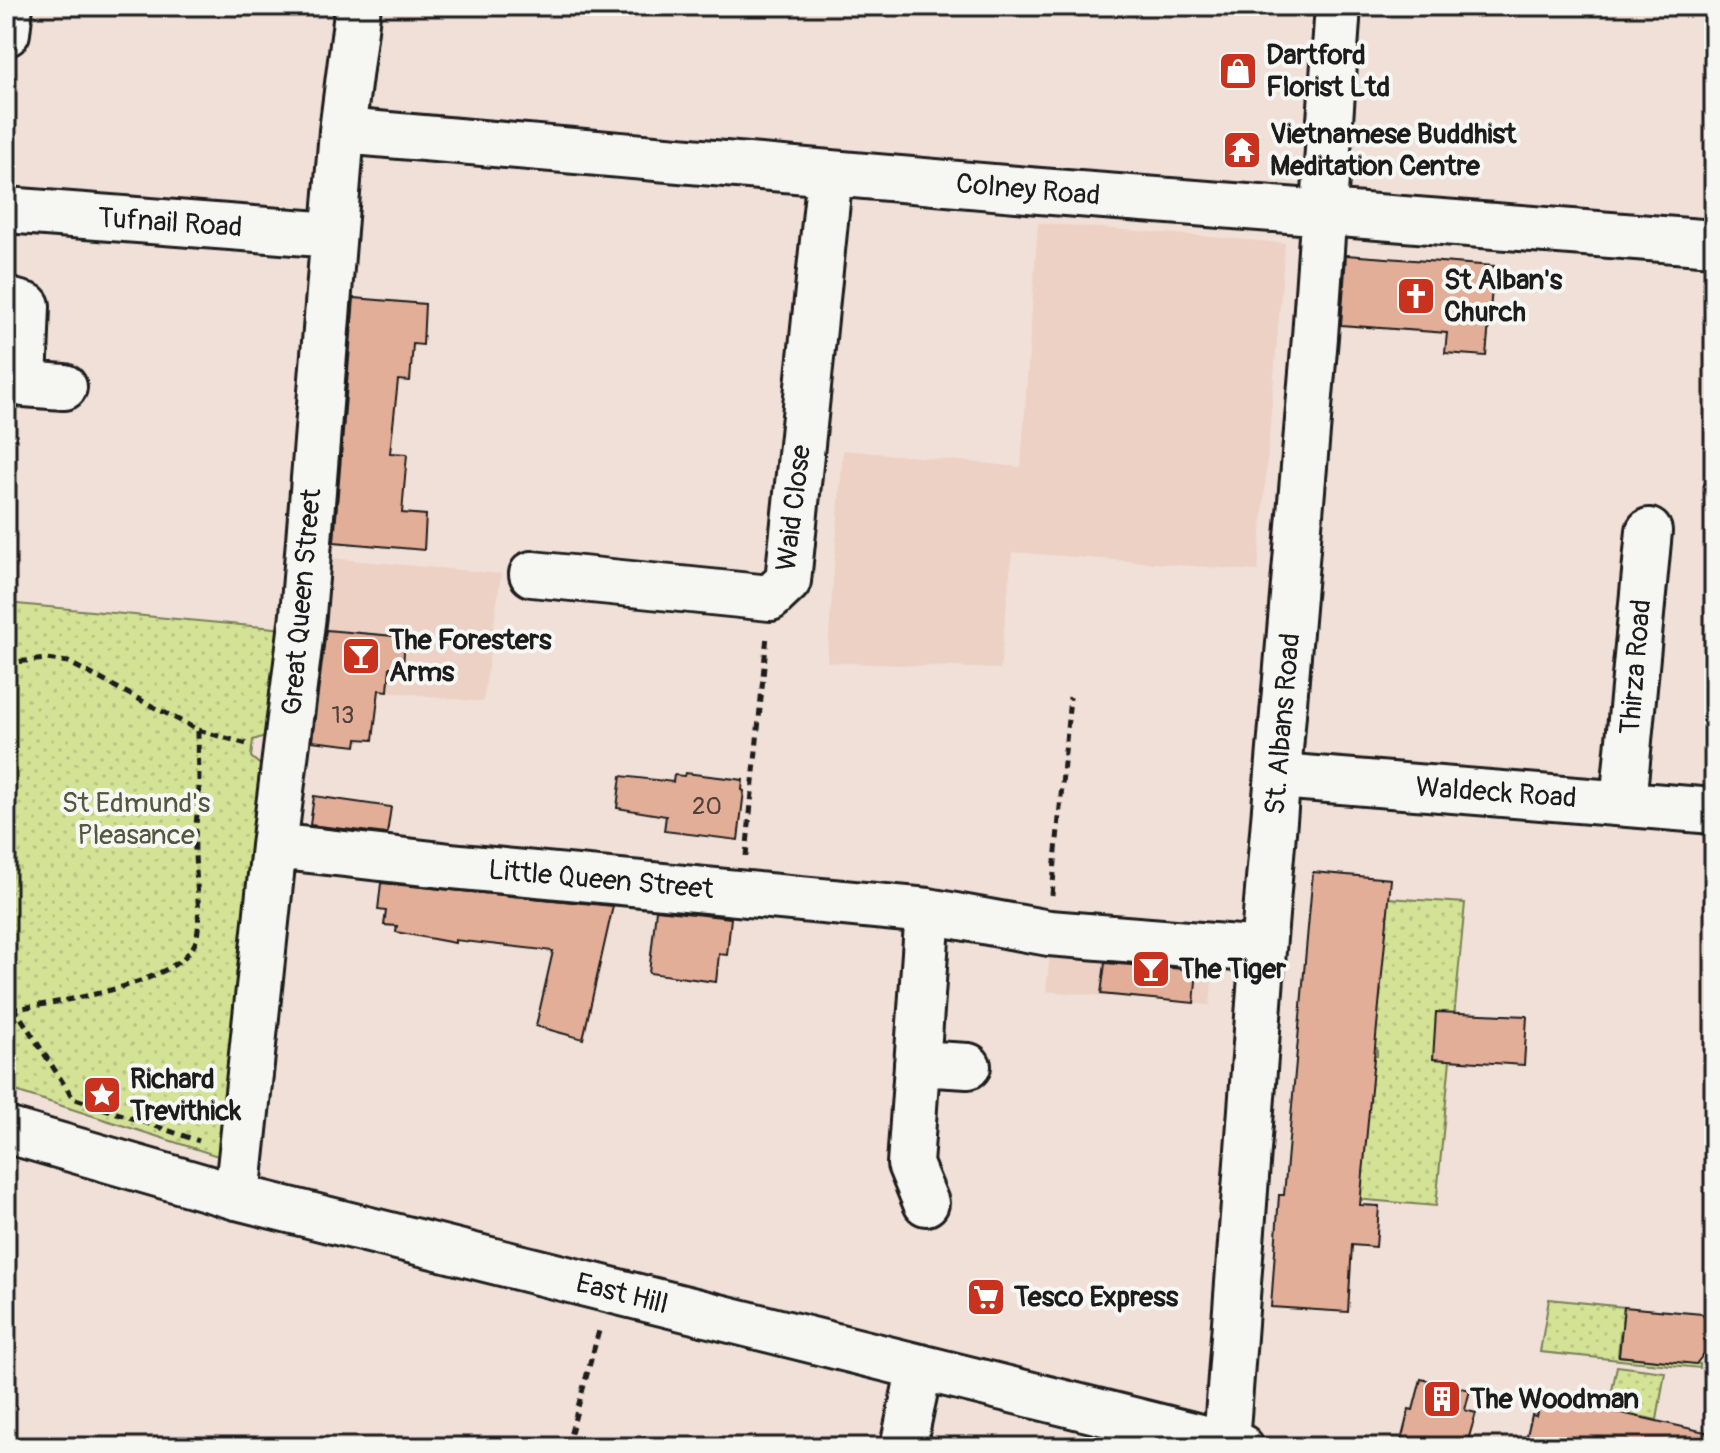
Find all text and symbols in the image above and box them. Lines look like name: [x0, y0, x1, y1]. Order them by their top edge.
place label: Dartford Florist Ltd: [1266, 38, 1390, 105]
shop icon: Dartford Florist Ltd: [1217, 50, 1259, 92]
place label: Vietnamese Buddhist Meditation Centre: [1270, 117, 1517, 184]
temple icon: Vietnamese Buddhist Meditation Centre: [1221, 129, 1263, 171]
street label: Colney Road: [954, 166, 1102, 214]
street label: Tufnail Road: [97, 200, 243, 246]
place label: St Alban's Church: [1444, 263, 1563, 330]
church icon: St Alban's Church: [1395, 275, 1437, 317]
street label: Waid Close: [769, 443, 819, 573]
street label: Great Queen Street: [275, 486, 329, 717]
street label: Thirza Road: [1613, 598, 1659, 736]
place label: The Foresters Arms: [388, 623, 552, 690]
street label: St. Albans Road: [1258, 632, 1308, 816]
bar icon: The Foresters Arms: [340, 635, 382, 677]
house number: 13: [332, 701, 354, 730]
street label: Waldeck Road: [1414, 770, 1578, 816]
park label: St Edmund's Pleasance: [62, 786, 211, 853]
house number: 20: [692, 792, 722, 821]
street label: Little Queen Street: [487, 853, 716, 907]
bar icon: The Tiger: [1130, 948, 1172, 990]
place label: The Tiger: [1178, 952, 1287, 987]
place label: Richard Trevithick: [129, 1062, 241, 1129]
place icon: Richard Trevithick: [81, 1074, 123, 1116]
street label: East Hill: [572, 1266, 672, 1322]
supermarket icon: Tesco Express: [965, 1276, 1007, 1318]
place label: Tesco Express: [1013, 1280, 1179, 1315]
building icon: The Woodman: [1421, 1378, 1463, 1420]
place label: The Woodman: [1469, 1382, 1639, 1417]

